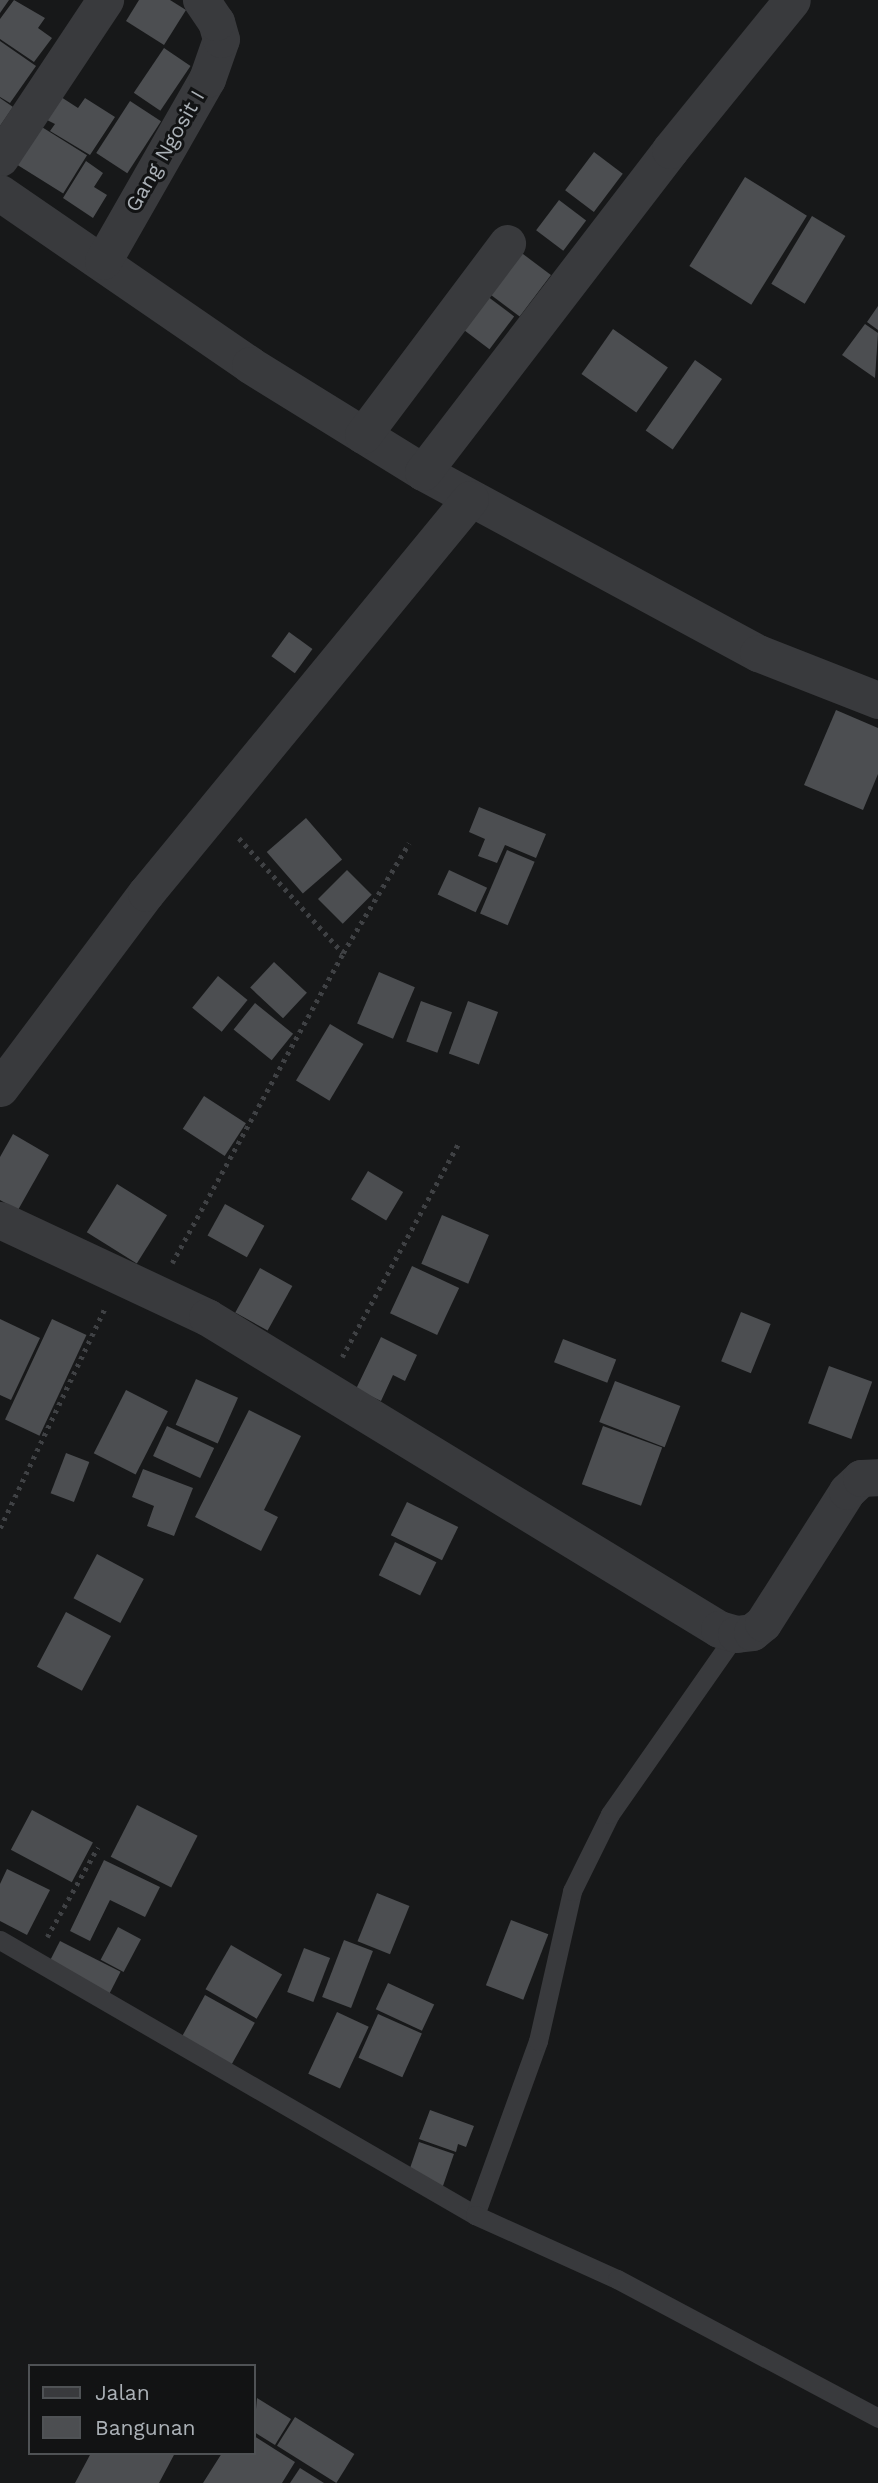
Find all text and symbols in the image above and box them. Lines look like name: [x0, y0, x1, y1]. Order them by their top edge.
street label: Gang Ngosit I: [120, 86, 210, 216]
legend: [28, 2364, 256, 2455]
text: Jalan: [95, 2380, 150, 2405]
text: Bangunan: [95, 2415, 196, 2440]

